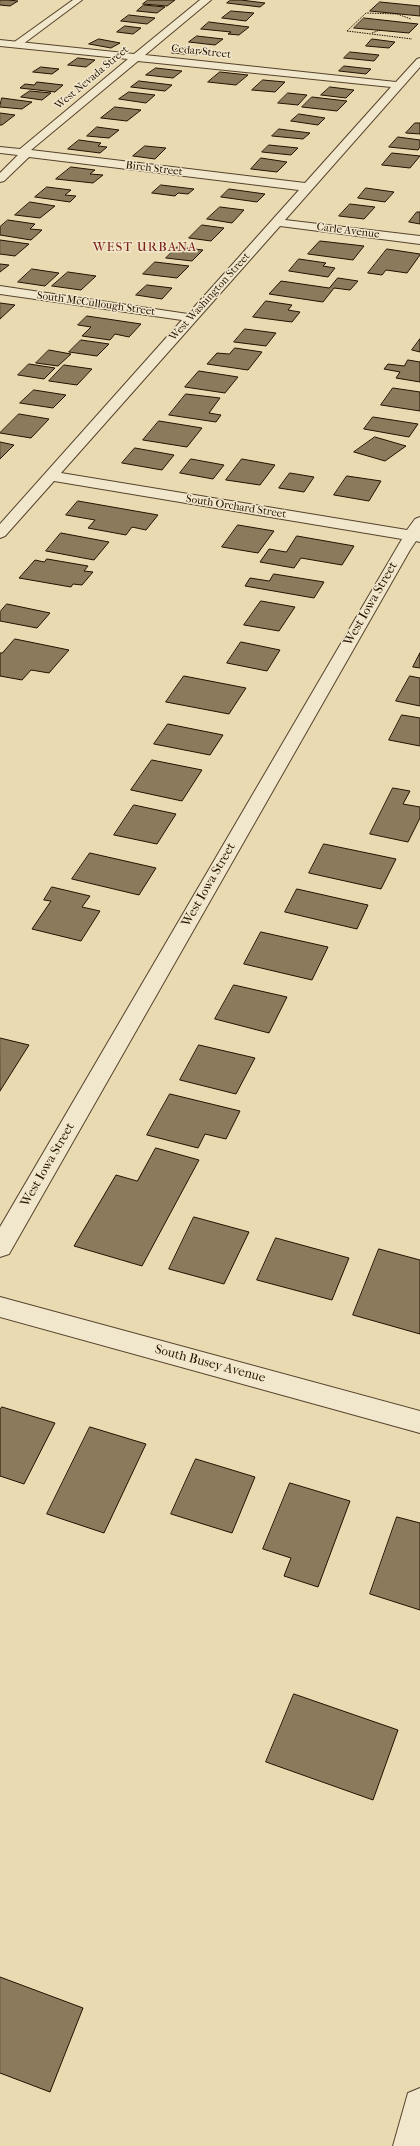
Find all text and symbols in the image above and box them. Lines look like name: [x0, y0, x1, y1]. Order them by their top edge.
street label: Cedar Street: [170, 42, 232, 62]
street label: West Nevada Street: [52, 43, 132, 113]
street label: Birch Street: [125, 159, 183, 179]
street label: Carle Avenue: [316, 221, 380, 241]
district label: WEST URBANA: [93, 240, 197, 256]
street label: West Washington Street: [167, 250, 253, 344]
street label: South McCullough Street: [36, 289, 156, 319]
street label: South Orchard Street: [185, 493, 287, 521]
street label: West Iowa Street: [341, 559, 401, 649]
street label: West Iowa Street: [179, 840, 239, 930]
street label: West Iowa Street: [18, 1120, 78, 1210]
street label: South Busey Avenue: [153, 1342, 267, 1386]

